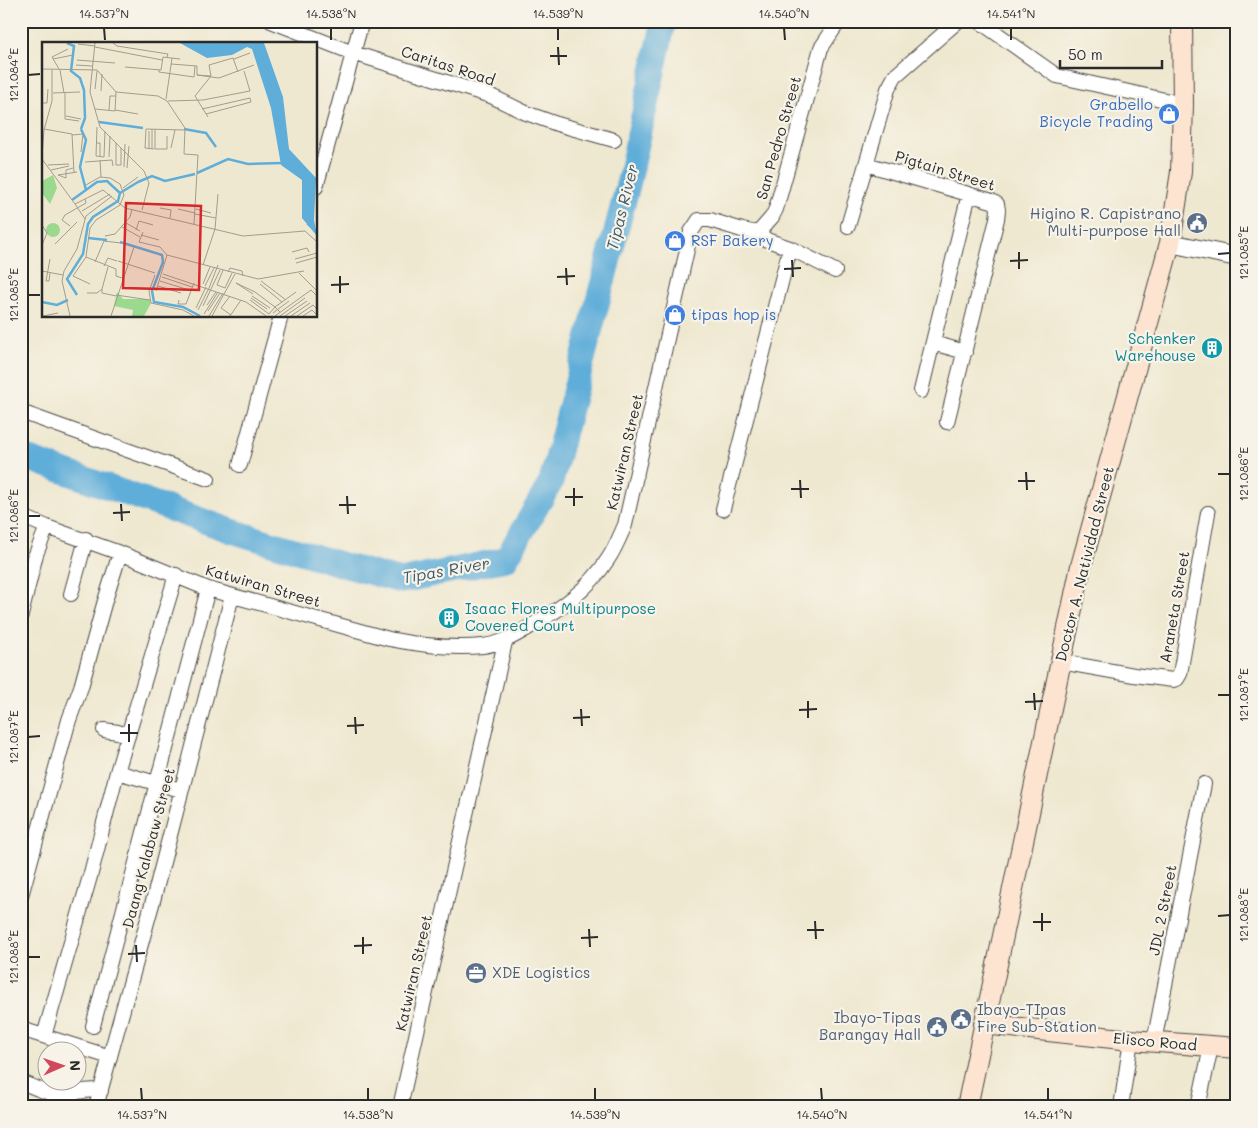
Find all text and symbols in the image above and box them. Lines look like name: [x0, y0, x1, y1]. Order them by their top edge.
text: 14.537°N: [79, 5, 129, 21]
text: 14.538°N: [306, 5, 356, 21]
text: 14.539°N: [533, 5, 583, 21]
text: 14.540°N: [759, 5, 809, 21]
text: 14.541°N: [987, 5, 1035, 21]
scale bar: [1060, 38, 1163, 70]
street label: Caritas Road: [399, 40, 498, 90]
inset map: [42, 42, 318, 318]
text: 50 m: [1068, 44, 1103, 64]
text: 121.084°E: [5, 48, 21, 102]
street label: San Pedro Street: [751, 74, 805, 202]
place label: Grabello Bicycle Trading: [1039, 94, 1153, 131]
shop icon: Grabello Bicycle Trading: [1157, 102, 1181, 126]
street label: Pigtain Street: [893, 145, 998, 195]
water label: Tipas River: [601, 162, 642, 252]
place label: Higino R. Capistrano Multi-purpose Hall: [1030, 203, 1181, 240]
public building icon: Higino R. Capistrano Multi-purpose Hall: [1185, 211, 1209, 235]
text: 121.085°E: [1235, 226, 1251, 280]
shop icon: RSF Bakery: [663, 229, 687, 253]
place label: RSF Bakery: [691, 230, 774, 250]
text: 121.085°E: [5, 268, 21, 322]
shop icon: tipas hop is: [663, 303, 687, 327]
place label: tipas hop is: [691, 304, 776, 324]
place label: Schenker Warehouse: [1115, 328, 1196, 365]
building icon: Schenker Warehouse: [1200, 336, 1224, 360]
street label: Katwiran Street: [601, 392, 647, 512]
text: 121.086°E: [1235, 447, 1251, 501]
street label: Doctor A. Natividad Street: [1050, 464, 1118, 663]
text: 121.086°E: [5, 489, 21, 543]
street label: Araneta Street: [1154, 549, 1194, 664]
water label: Tipas River: [401, 552, 491, 587]
street label: Katwiran Street: [203, 559, 323, 611]
place label: Isaac Flores Multipurpose Covered Court: [465, 598, 656, 635]
building icon: Isaac Flores Multipurpose Covered Court: [437, 606, 461, 630]
text: 121.087°E: [1235, 668, 1251, 722]
text: 121.087°E: [5, 710, 21, 764]
street label: Daang Kalabaw Street: [117, 765, 179, 930]
street label: JDL 2 Street: [1143, 863, 1181, 957]
text: 121.088°E: [1235, 888, 1251, 942]
street label: Katwiran Street: [390, 913, 436, 1033]
text: 121.088°E: [5, 930, 21, 984]
office icon: XDE Logistics: [464, 961, 488, 985]
place label: XDE Logistics: [492, 962, 590, 982]
place label: Ibayo-TIpas Fire Sub-Station: [977, 999, 1097, 1036]
place label: Ibayo-Tipas Barangay Hall: [819, 1007, 921, 1044]
public building icon: Ibayo-TIpas Fire Sub-Station: [949, 1007, 973, 1031]
public building icon: Ibayo-Tipas Barangay Hall: [925, 1015, 949, 1039]
street label: Elisco Road: [1112, 1027, 1198, 1055]
north arrow: [38, 1040, 88, 1090]
text: N: [66, 1060, 85, 1071]
text: 14.537°N: [117, 1106, 167, 1122]
text: 14.538°N: [343, 1106, 393, 1122]
text: 14.539°N: [570, 1106, 620, 1122]
text: 14.540°N: [797, 1106, 847, 1122]
text: 14.541°N: [1024, 1106, 1072, 1122]

